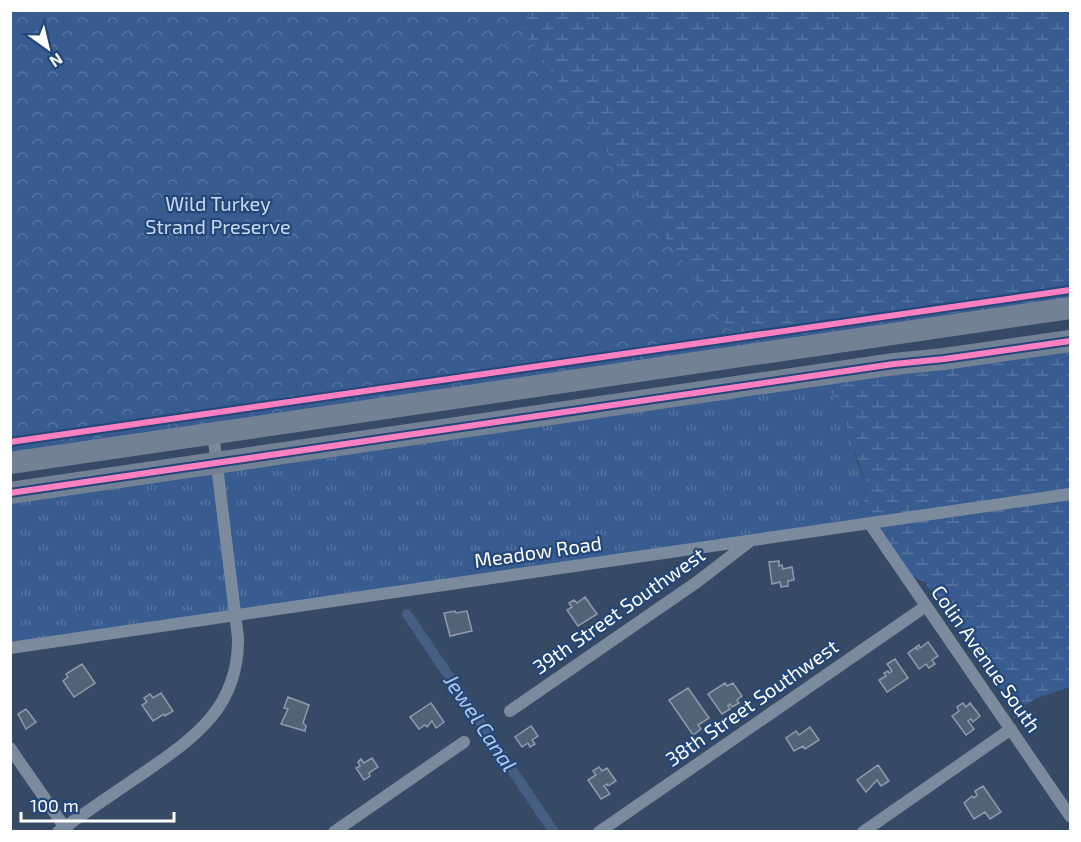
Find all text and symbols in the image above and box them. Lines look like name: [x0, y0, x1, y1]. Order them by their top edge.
north arrow: [18, 18, 78, 78]
text: N: [47, 50, 67, 72]
park label: Wild Turkey Strand Preserve: [145, 191, 291, 238]
street label: Meadow Road: [473, 530, 603, 572]
street label: 39th Street Southwest: [528, 541, 709, 679]
street label: Colin Avenue South: [927, 580, 1047, 737]
street label: 38th Street Southwest: [661, 633, 843, 771]
water label: Jewel Canal: [439, 668, 523, 776]
scale bar: [21, 785, 174, 823]
text: 100 m: [30, 794, 79, 816]

